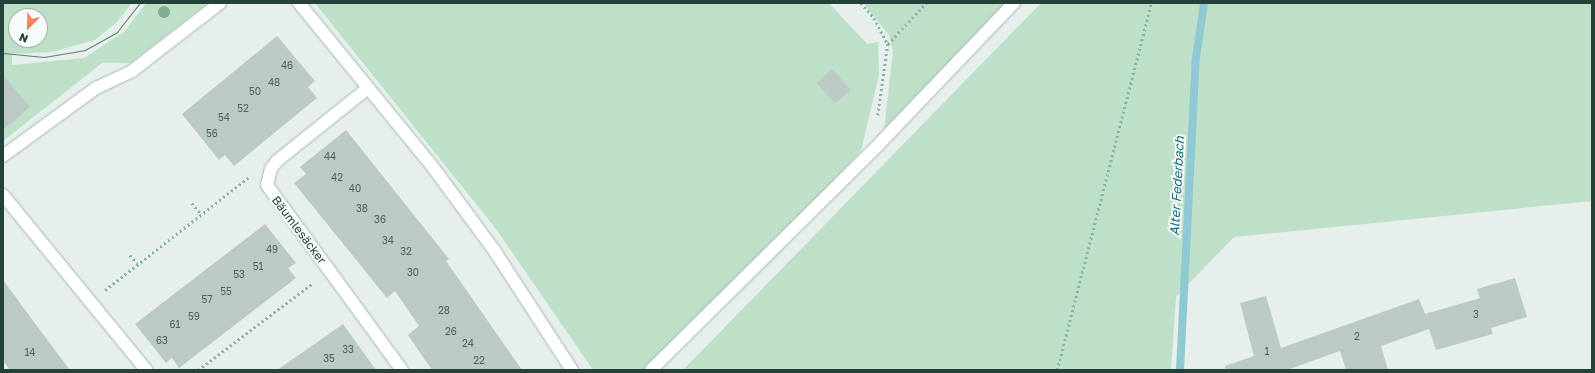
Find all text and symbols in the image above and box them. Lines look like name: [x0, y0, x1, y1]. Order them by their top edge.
north arrow: [8, 8, 48, 48]
text: N: [17, 31, 30, 46]
house number: 46: [281, 60, 293, 72]
house number: 48: [268, 77, 280, 89]
house number: 50: [249, 86, 261, 98]
house number: 52: [237, 103, 249, 115]
house number: 54: [218, 112, 230, 124]
house number: 56: [206, 128, 218, 140]
water label: Alter Federbach: [1167, 136, 1187, 236]
house number: 44: [324, 151, 336, 163]
house number: 42: [331, 172, 343, 184]
house number: 40: [349, 183, 361, 195]
street label: Bäumlesäcker: [269, 193, 329, 267]
house number: 38: [356, 203, 368, 215]
house number: 36: [374, 214, 386, 226]
house number: 34: [382, 235, 394, 247]
house number: 49: [266, 244, 278, 256]
house number: 32: [400, 246, 412, 258]
house number: 51: [253, 261, 263, 273]
house number: 30: [407, 267, 419, 279]
house number: 53: [233, 269, 245, 281]
house number: 55: [220, 286, 232, 298]
house number: 57: [201, 294, 213, 306]
house number: 28: [438, 305, 450, 317]
house number: 3: [1473, 309, 1479, 321]
house number: 59: [188, 311, 200, 323]
house number: 61: [170, 319, 180, 331]
house number: 26: [445, 326, 457, 338]
house number: 2: [1354, 331, 1360, 343]
house number: 63: [156, 335, 168, 347]
house number: 24: [462, 338, 474, 350]
house number: 33: [342, 344, 354, 356]
house number: 1: [1265, 346, 1269, 358]
house number: 14: [25, 347, 35, 359]
house number: 35: [323, 353, 335, 365]
house number: 22: [473, 355, 485, 367]

